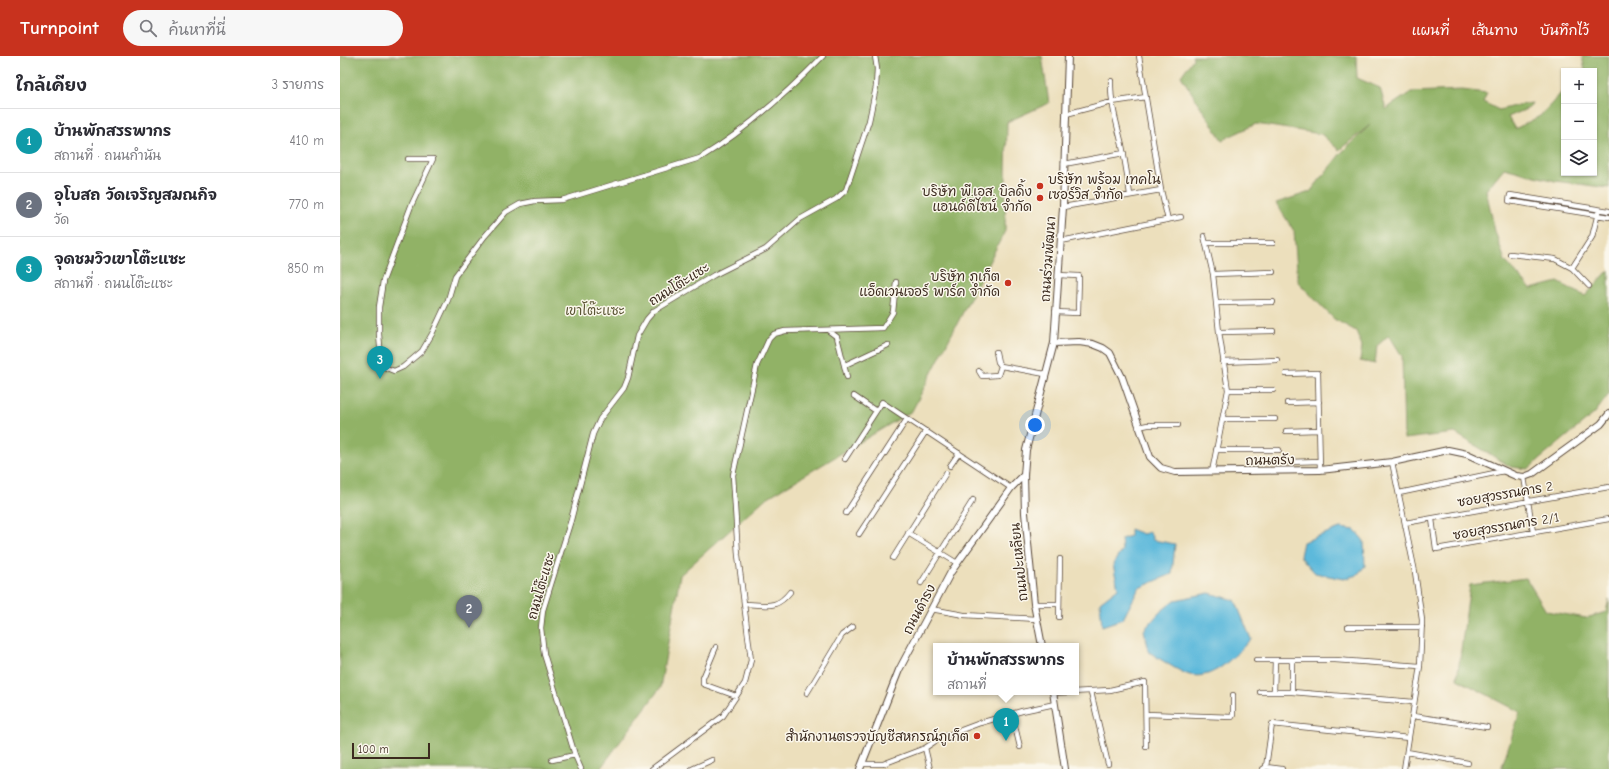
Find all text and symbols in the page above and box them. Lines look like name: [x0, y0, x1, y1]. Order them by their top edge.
search box: [123, 10, 403, 46]
text: Turnpoint: [20, 17, 99, 39]
icon: search: [137, 17, 159, 39]
text: ค้นหาที่นี่: [169, 21, 226, 39]
text: แผนที่: [1412, 22, 1449, 39]
text: เส้นทาง: [1471, 22, 1518, 39]
text: บันทึกไว้: [1540, 22, 1589, 39]
map controls: [1561, 68, 1597, 176]
button: +: [1561, 68, 1597, 104]
text: ใกล้เคียง: [16, 76, 87, 95]
text: 3 รายการ: [271, 77, 324, 92]
button: −: [1561, 104, 1597, 140]
text: บ้านพักสรรพากร: [54, 122, 171, 140]
text: 1: [26, 133, 32, 148]
text: 410 m: [290, 133, 324, 148]
button: layers: [1561, 140, 1597, 176]
text: สถานที่ · ถนนกำนัน: [54, 148, 161, 163]
place label: บริษัท พร้อม เทคโน เซอร์วิส จำกัด: [1048, 170, 1161, 202]
place label: บริษัท พี.เอส. บิลดิ้ง แอนด์ดีไซน์ จำกัด: [922, 179, 1032, 214]
marker: บริษัท พร้อม เทคโน เซอร์วิส จำกัด: [1035, 181, 1045, 191]
text: อุโบสถ วัดเจริญสมณกิจ: [54, 186, 217, 204]
marker: บริษัท พี.เอส. บิลดิ้ง แอนด์ดีไซน์ จำกัด: [1035, 193, 1045, 203]
text: 2: [26, 197, 32, 212]
text: 770 m: [289, 197, 324, 212]
text: วัด: [54, 212, 69, 227]
street label: ถนนร่วมพัฒนา: [1037, 216, 1058, 302]
text: จุดชมวิวเขาโต๊ะแซะ: [54, 250, 186, 268]
street label: ถนนโต๊ะแซะ: [645, 258, 712, 309]
text: 3: [26, 261, 32, 276]
text: 850 m: [287, 261, 324, 276]
place label: บริษัท ภูเก็ต แอ็ดเวนเจอร์ พาร์ค จำกัด: [859, 267, 1000, 299]
text: สถานที่ · ถนนโต๊ะแซะ: [54, 276, 173, 291]
marker: บริษัท ภูเก็ต แอ็ดเวนเจอร์ พาร์ค จำกัด: [1003, 278, 1013, 288]
park label: เขาโต๊ะแซะ: [565, 301, 625, 318]
pin: 3: [367, 346, 393, 379]
your location: [1025, 415, 1045, 435]
street label: ถนนตรัง: [1245, 452, 1295, 468]
street label: ซอยสุวรรณคาร 2: [1456, 478, 1554, 512]
street label: ซอยสุวรรณคาร 2/1: [1452, 509, 1561, 545]
street label: ถนนปะเหลียน: [1006, 522, 1031, 602]
street label: ถนนโต๊ะแซะ: [522, 550, 558, 621]
street label: ถนนดำรง: [899, 581, 938, 637]
pin: 2: [456, 595, 482, 628]
popup: [933, 643, 1079, 695]
text: บ้านพักสรรพากร: [947, 651, 1065, 669]
text: สถานที่: [947, 677, 987, 692]
pin: 1: [993, 708, 1019, 741]
place label: สำนักงานตรวจบัญชีสหกรณ์ภูเก็ต: [785, 727, 969, 746]
marker: สำนักงานตรวจบัญชีสหกรณ์ภูเก็ต: [972, 731, 982, 741]
scale bar: [352, 741, 430, 760]
text: 100 m: [358, 743, 389, 756]

